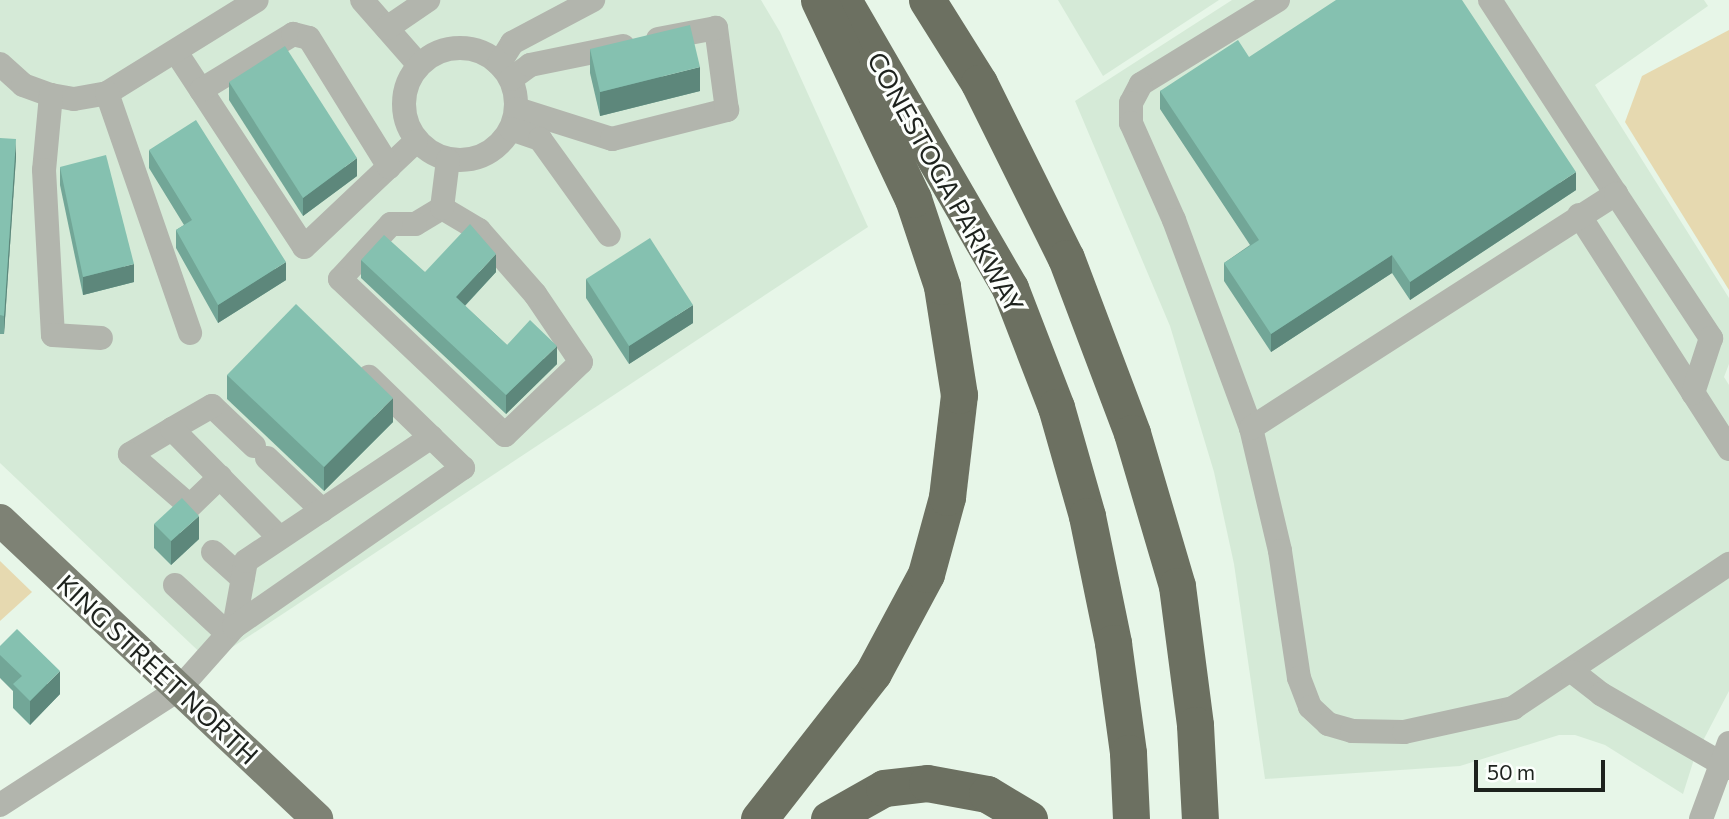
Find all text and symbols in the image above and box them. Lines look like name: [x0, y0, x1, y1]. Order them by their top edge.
street label: CONESTOGA PARKWAY: [861, 46, 1031, 318]
street label: KING STREET NORTH: [51, 568, 265, 770]
scale bar: [1477, 746, 1608, 790]
text: 50 m: [1487, 759, 1535, 784]

